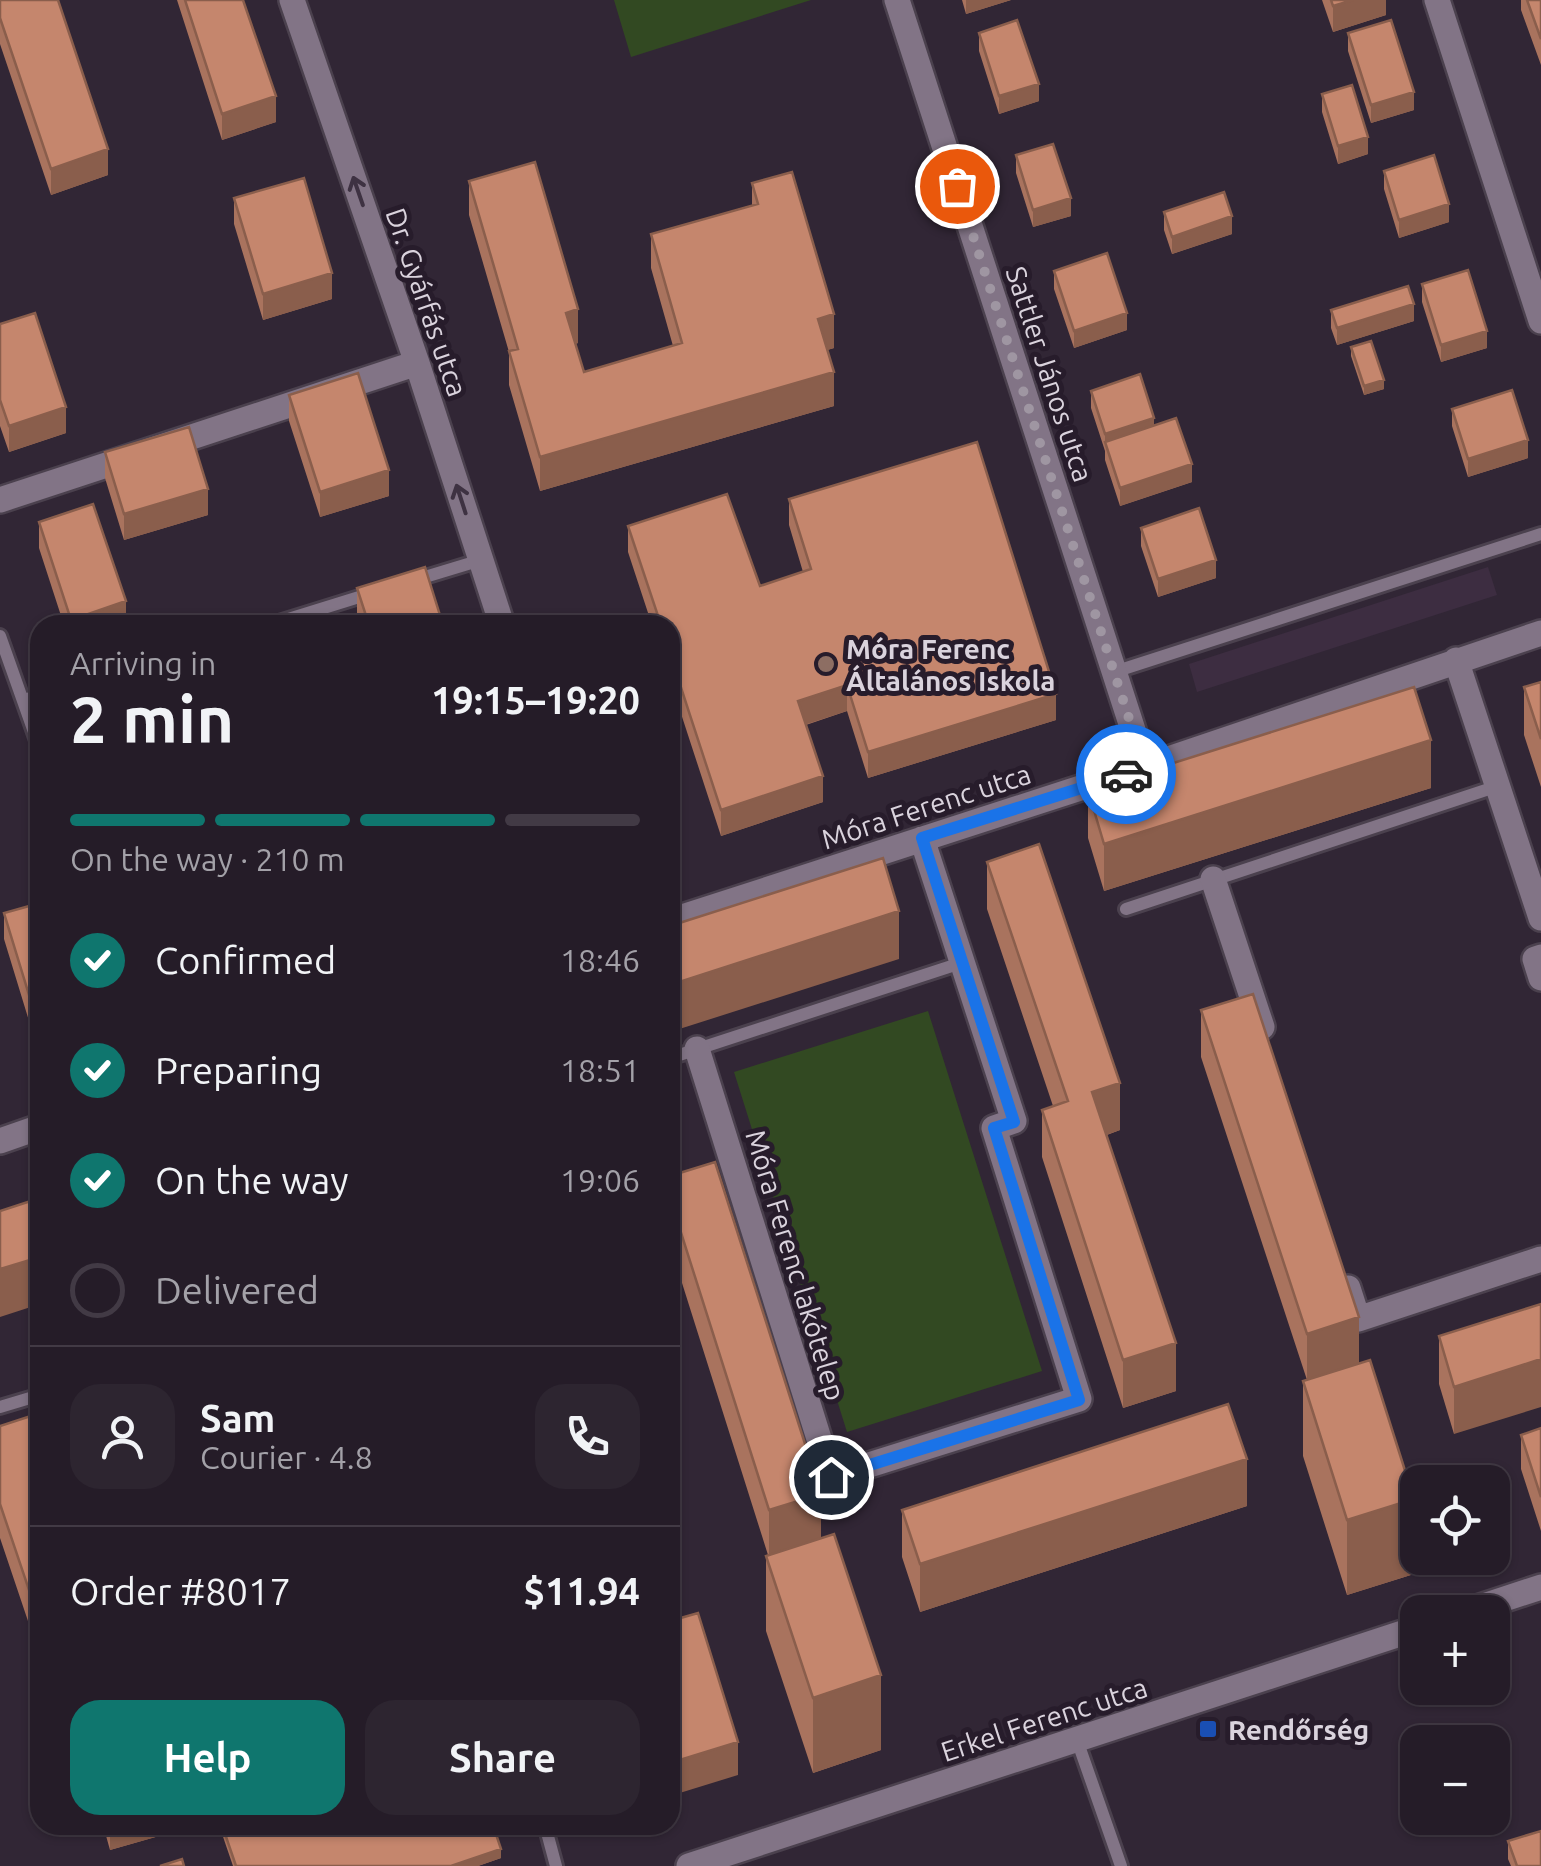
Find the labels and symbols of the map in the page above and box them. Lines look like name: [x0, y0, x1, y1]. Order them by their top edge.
pin: [915, 144, 1000, 229]
one-way arrow: [348, 176, 366, 207]
street label: Dr. Gyárfás utca: [380, 204, 474, 400]
street label: Sattler János utca: [1001, 263, 1099, 485]
one-way arrow: [451, 484, 469, 515]
place label: Móra Ferenc Általános Iskola: [846, 633, 1055, 696]
marker: Móra Ferenc Általános Iskola: [815, 653, 837, 675]
courier: [1076, 724, 1176, 824]
street label: Móra Ferenc utca: [818, 758, 1034, 854]
street label: Móra Ferenc lakótelep: [740, 1126, 852, 1404]
pin: [789, 1435, 874, 1520]
street label: Erkel Ferenc utca: [937, 1671, 1151, 1767]
place label: Rendőrség: [1228, 1714, 1369, 1745]
marker: Rendőrség: [1197, 1718, 1219, 1740]

